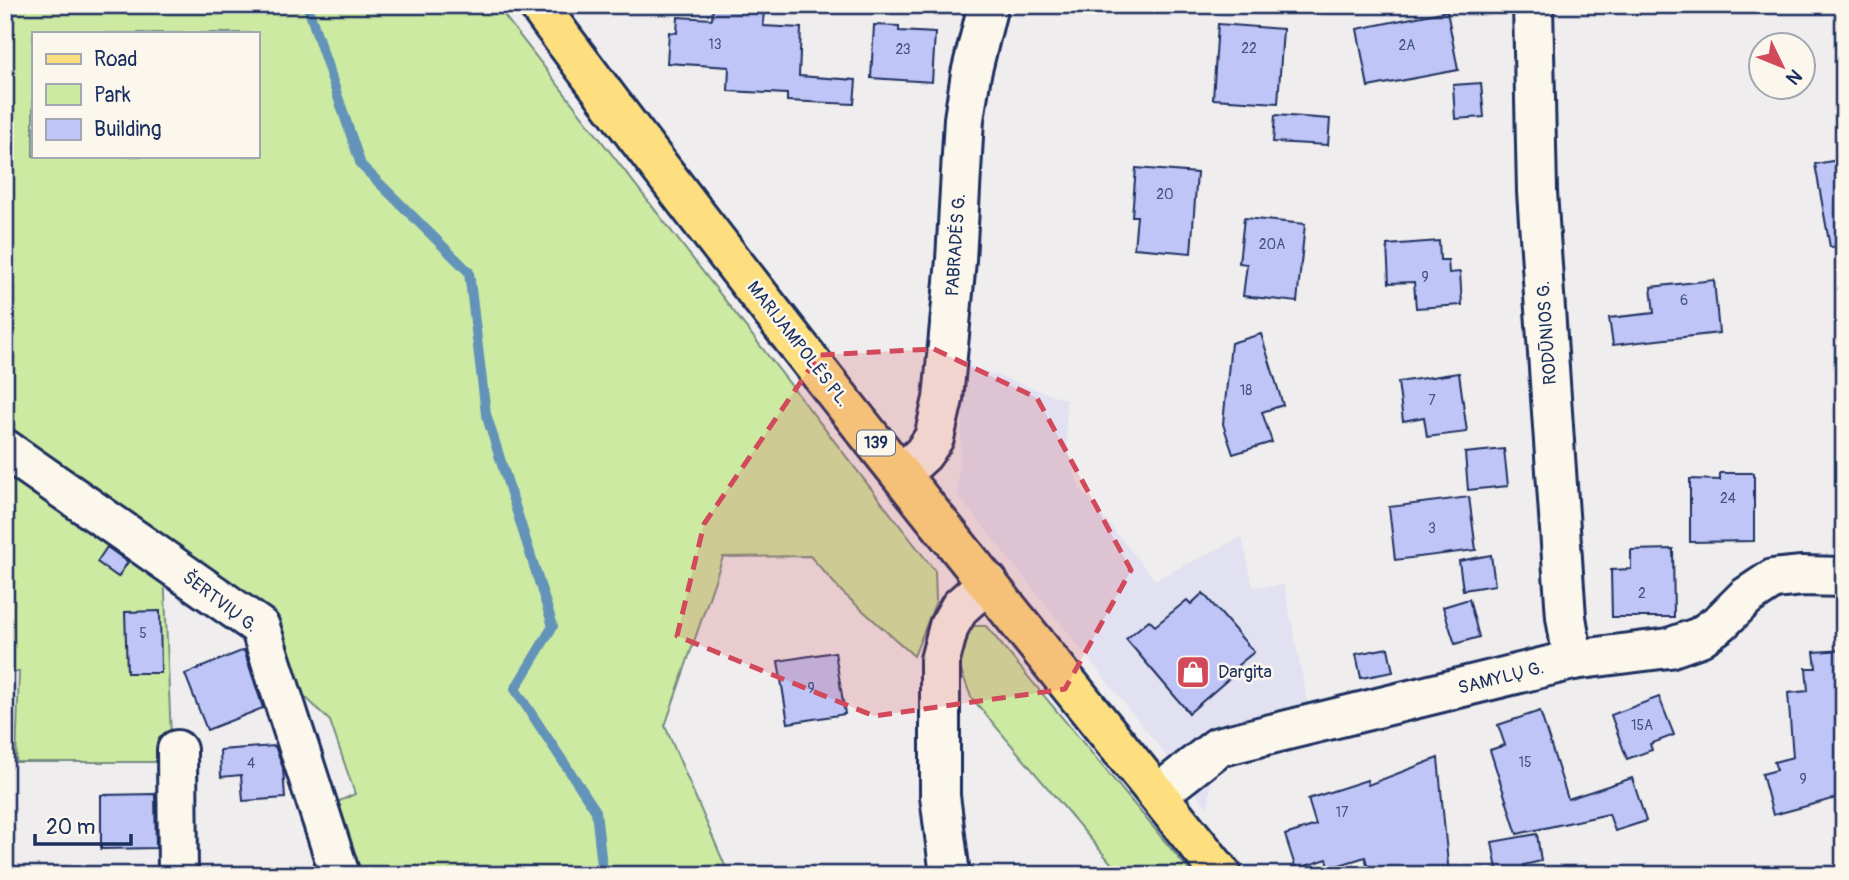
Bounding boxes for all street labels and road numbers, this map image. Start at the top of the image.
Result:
street label: PABRADĖS G. [941,193,971,297]
street label: MARIJAMPOLĖS PL. [742,276,854,412]
street label: RODŪNIOS G. [1532,280,1562,386]
road number: 139 [857,430,895,456]
street label: ŠERTVIŲ G. [178,565,263,638]
street label: SAMYLŲ G. [1456,656,1546,700]

